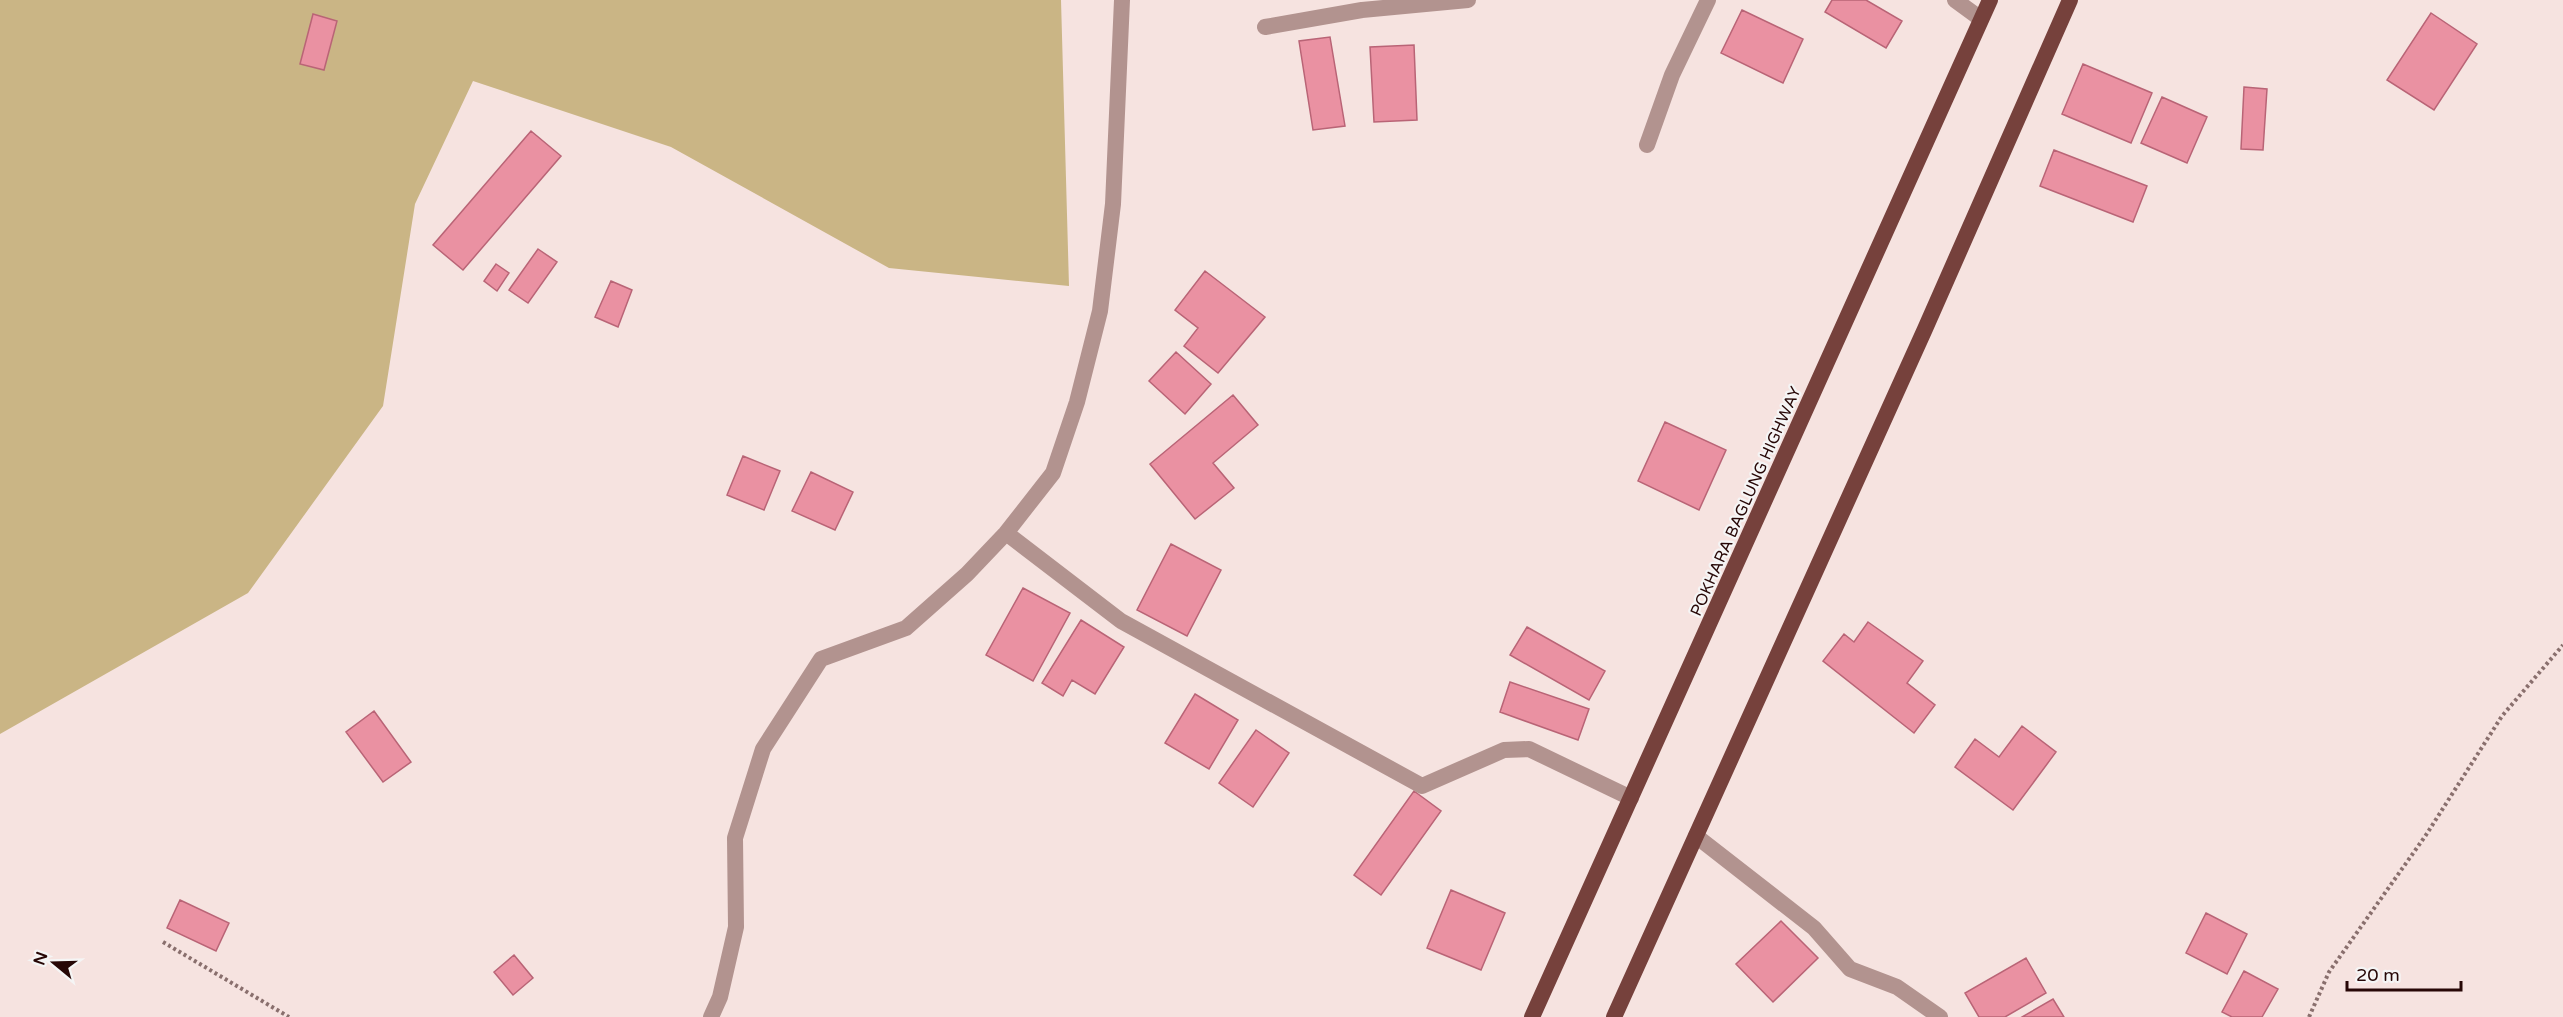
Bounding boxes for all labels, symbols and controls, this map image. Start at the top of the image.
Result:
street label: POKHARA BAGLUNG HIGHWAY [1686,383,1806,619]
north arrow [24,933,84,993]
text: N [29,949,52,968]
scale bar [2347,954,2461,992]
text: 20 m [2356,964,2400,986]

